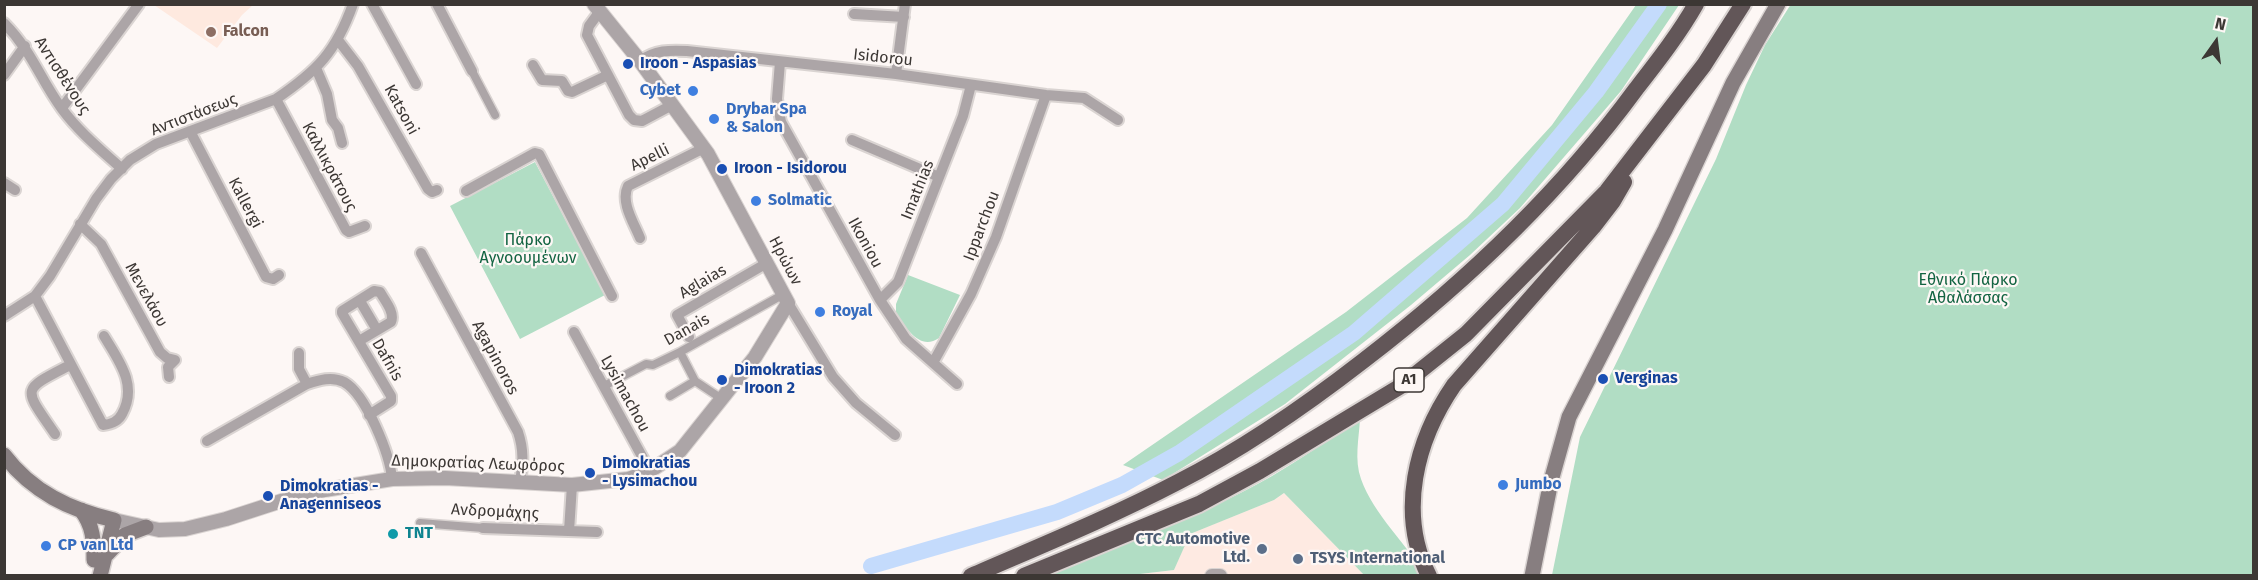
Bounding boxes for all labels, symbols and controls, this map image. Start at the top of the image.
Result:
north arrow [2186,12,2246,72]
text: N [2213,14,2228,35]
place label: Falcon [223,22,269,42]
marker: Falcon [204,25,218,39]
street label: Αντισθένους [30,34,94,118]
street label: Isidorou [852,45,914,71]
place label: Iroon - Aspasias [640,54,756,74]
marker: Iroon - Aspasias [621,57,635,71]
place label: Cybet [640,81,681,101]
street label: Katsoni [379,82,423,138]
marker: Cybet [686,84,700,98]
street label: Αντιστάσεως [148,90,240,140]
place label: Drybar Spa & Salon [726,100,807,138]
marker: Drybar Spa & Salon [707,112,721,126]
street label: Καλλικράτους [297,119,361,215]
street label: Apelli [627,140,673,176]
street label: Imathias [897,157,939,223]
place label: Iroon - Isidorou [734,159,847,179]
marker: Iroon - Isidorou [715,162,729,176]
street label: Kallergi [224,174,266,232]
street label: Ipparchou [960,188,1004,264]
place label: Solmatic [768,191,832,211]
marker: Solmatic [749,194,763,208]
street label: Ikoniou [843,214,887,272]
park label: Πάρκο Αγνοουμένων [480,231,576,269]
street label: Ηρώων [764,233,806,289]
street label: Μενελάου [121,260,171,330]
street label: Aglaias [676,261,730,303]
park label: Εθνικό Πάρκο Αθαλάσσας [1919,271,2017,309]
place label: Royal [832,302,872,322]
marker: Royal [813,305,827,319]
street label: Danais [661,310,713,350]
street label: Agapinoros [467,318,523,398]
street label: Dafnis [367,335,407,385]
street label: Lysimachou [596,352,654,436]
place label: Dimokratias - Iroon 2 [734,361,822,399]
road number: A1 [1394,368,1424,392]
place label: Verginas [1615,369,1678,389]
marker: Verginas [1596,372,1610,386]
marker: Dimokratias - Iroon 2 [715,373,729,387]
street label: Δημοκρατίας Λεωφόρος [391,451,565,477]
place label: Dimokratias - Lysimachou [602,454,697,492]
marker: Dimokratias - Lysimachou [583,466,597,480]
place label: Jumbo [1515,475,1562,495]
place label: Dimokratias - Anagenniseos [280,477,381,515]
marker: Jumbo [1496,478,1510,492]
marker: Dimokratias - Anagenniseos [261,489,275,503]
street label: Ανδρομάχης [451,500,539,524]
place label: TNT [405,524,433,544]
marker: TNT [386,527,400,541]
place label: CTC Automotive Ltd. [1136,530,1250,568]
place label: CP van Ltd [58,536,133,556]
marker: CP van Ltd [39,539,53,553]
marker: CTC Automotive Ltd. [1255,542,1269,556]
place label: TSYS International [1310,549,1445,569]
marker: TSYS International [1291,552,1305,566]

